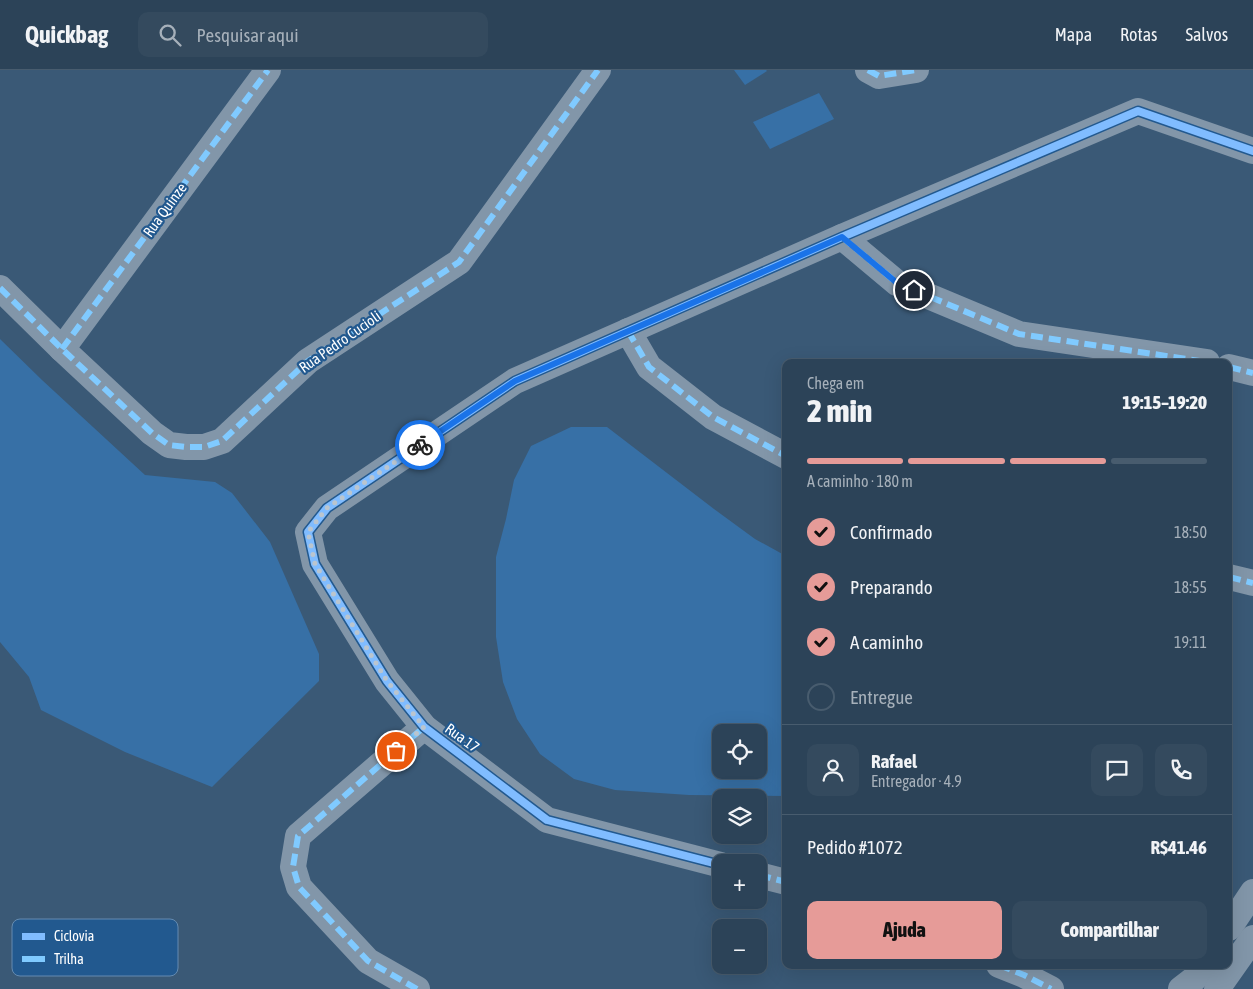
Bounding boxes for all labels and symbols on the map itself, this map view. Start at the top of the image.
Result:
street label: Rua Quinze [139,179,190,240]
pin [893,269,935,311]
street label: Rua Pedro Cucioli [296,307,384,376]
courier [395,420,445,470]
street label: Rua 17 [442,720,483,756]
pin [375,730,417,772]
legend [12,919,178,976]
text: Ciclovia [54,928,94,944]
text: Trilha [54,951,84,967]

